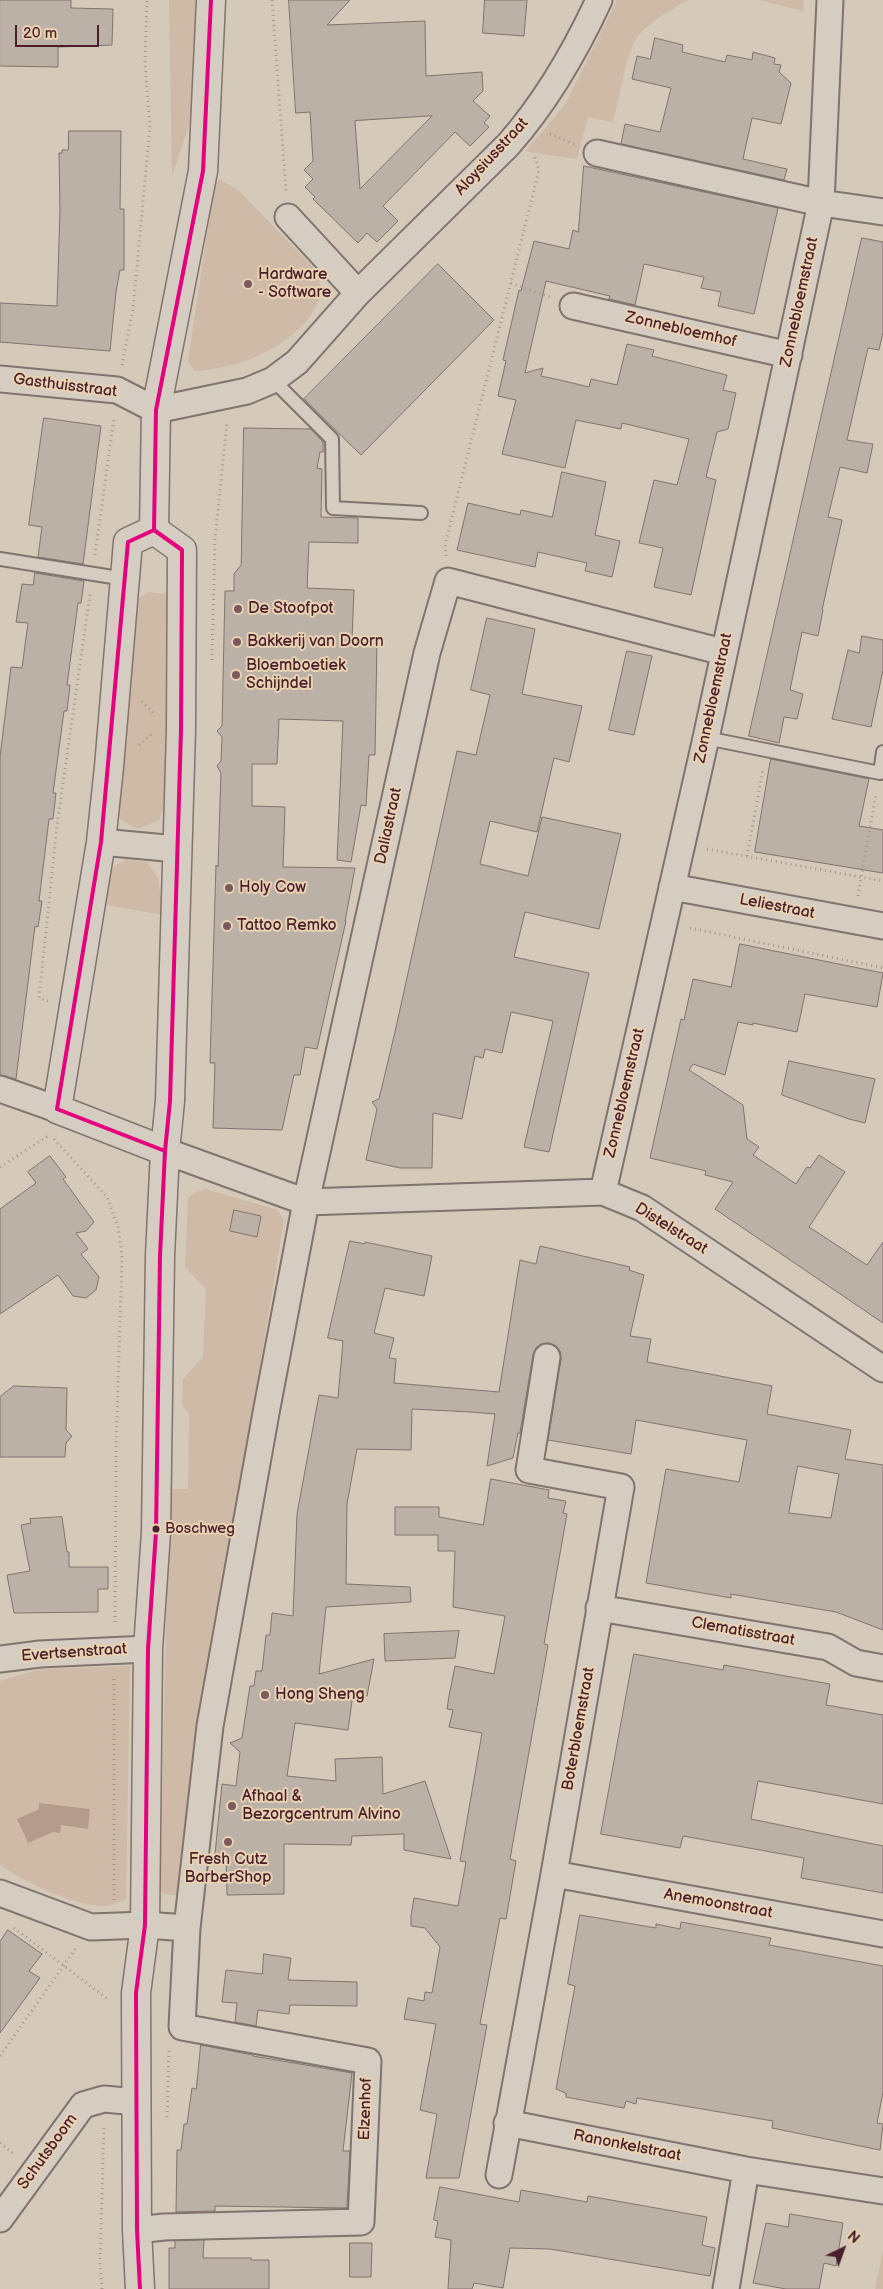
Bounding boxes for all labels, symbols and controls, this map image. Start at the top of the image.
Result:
scale bar [18,15,101,47]
text: 20 m [23,24,57,43]
street label: Aloysiusstraat [451,114,533,200]
street label: Zonnebloemstraat [777,235,823,369]
place label: Hardware - Software [258,265,331,303]
marker: Hardware - Software [242,278,254,290]
street label: Zonnebloemhof [624,308,738,352]
street label: Gasthuisstraat [12,370,118,402]
place label: De Stoofpot [248,599,334,619]
marker: De Stoofpot [232,603,244,615]
street label: Zonnebloemstraat [691,631,737,765]
place label: Bakkerij van Doorn [247,632,384,652]
marker: Bakkerij van Doorn [231,636,243,648]
place label: Bloemboetiek Schijndel [246,656,346,694]
marker: Bloemboetiek Schijndel [230,669,242,681]
street label: Daliastraat [371,786,407,866]
place label: Holy Cow [239,878,306,898]
marker: Holy Cow [223,882,235,894]
street label: Leliestraat [738,890,816,924]
place label: Tattoo Remko [237,916,337,936]
marker: Tattoo Remko [221,920,233,932]
street label: Zonnebloemstraat [601,1027,649,1159]
street label: Distelstraat [631,1199,711,1259]
place label: Boschweg [165,1520,235,1538]
marker: Boschweg [151,1524,161,1534]
street label: Clematisstraat [690,1613,796,1651]
street label: Evertsenstraat [20,1640,128,1666]
street label: Boterbloemstraat [559,1666,599,1792]
place label: Hong Sheng [275,1685,365,1705]
marker: Hong Sheng [259,1689,271,1701]
place label: Afhaal & Bezorgcentrum Alvino [242,1787,401,1825]
marker: Afhaal & Bezorgcentrum Alvino [226,1800,238,1812]
marker: Fresh Cutz BarberShop [222,1836,234,1848]
place label: Fresh Cutz BarberShop [185,1850,271,1888]
street label: Anemoonstraat [662,1885,774,1923]
street label: Elzenhof [355,2077,377,2141]
street label: Schutsboom [14,2110,82,2194]
street label: Ranonkelstraat [571,2126,683,2166]
north arrow [818,2224,868,2274]
text: N [844,2228,863,2247]

